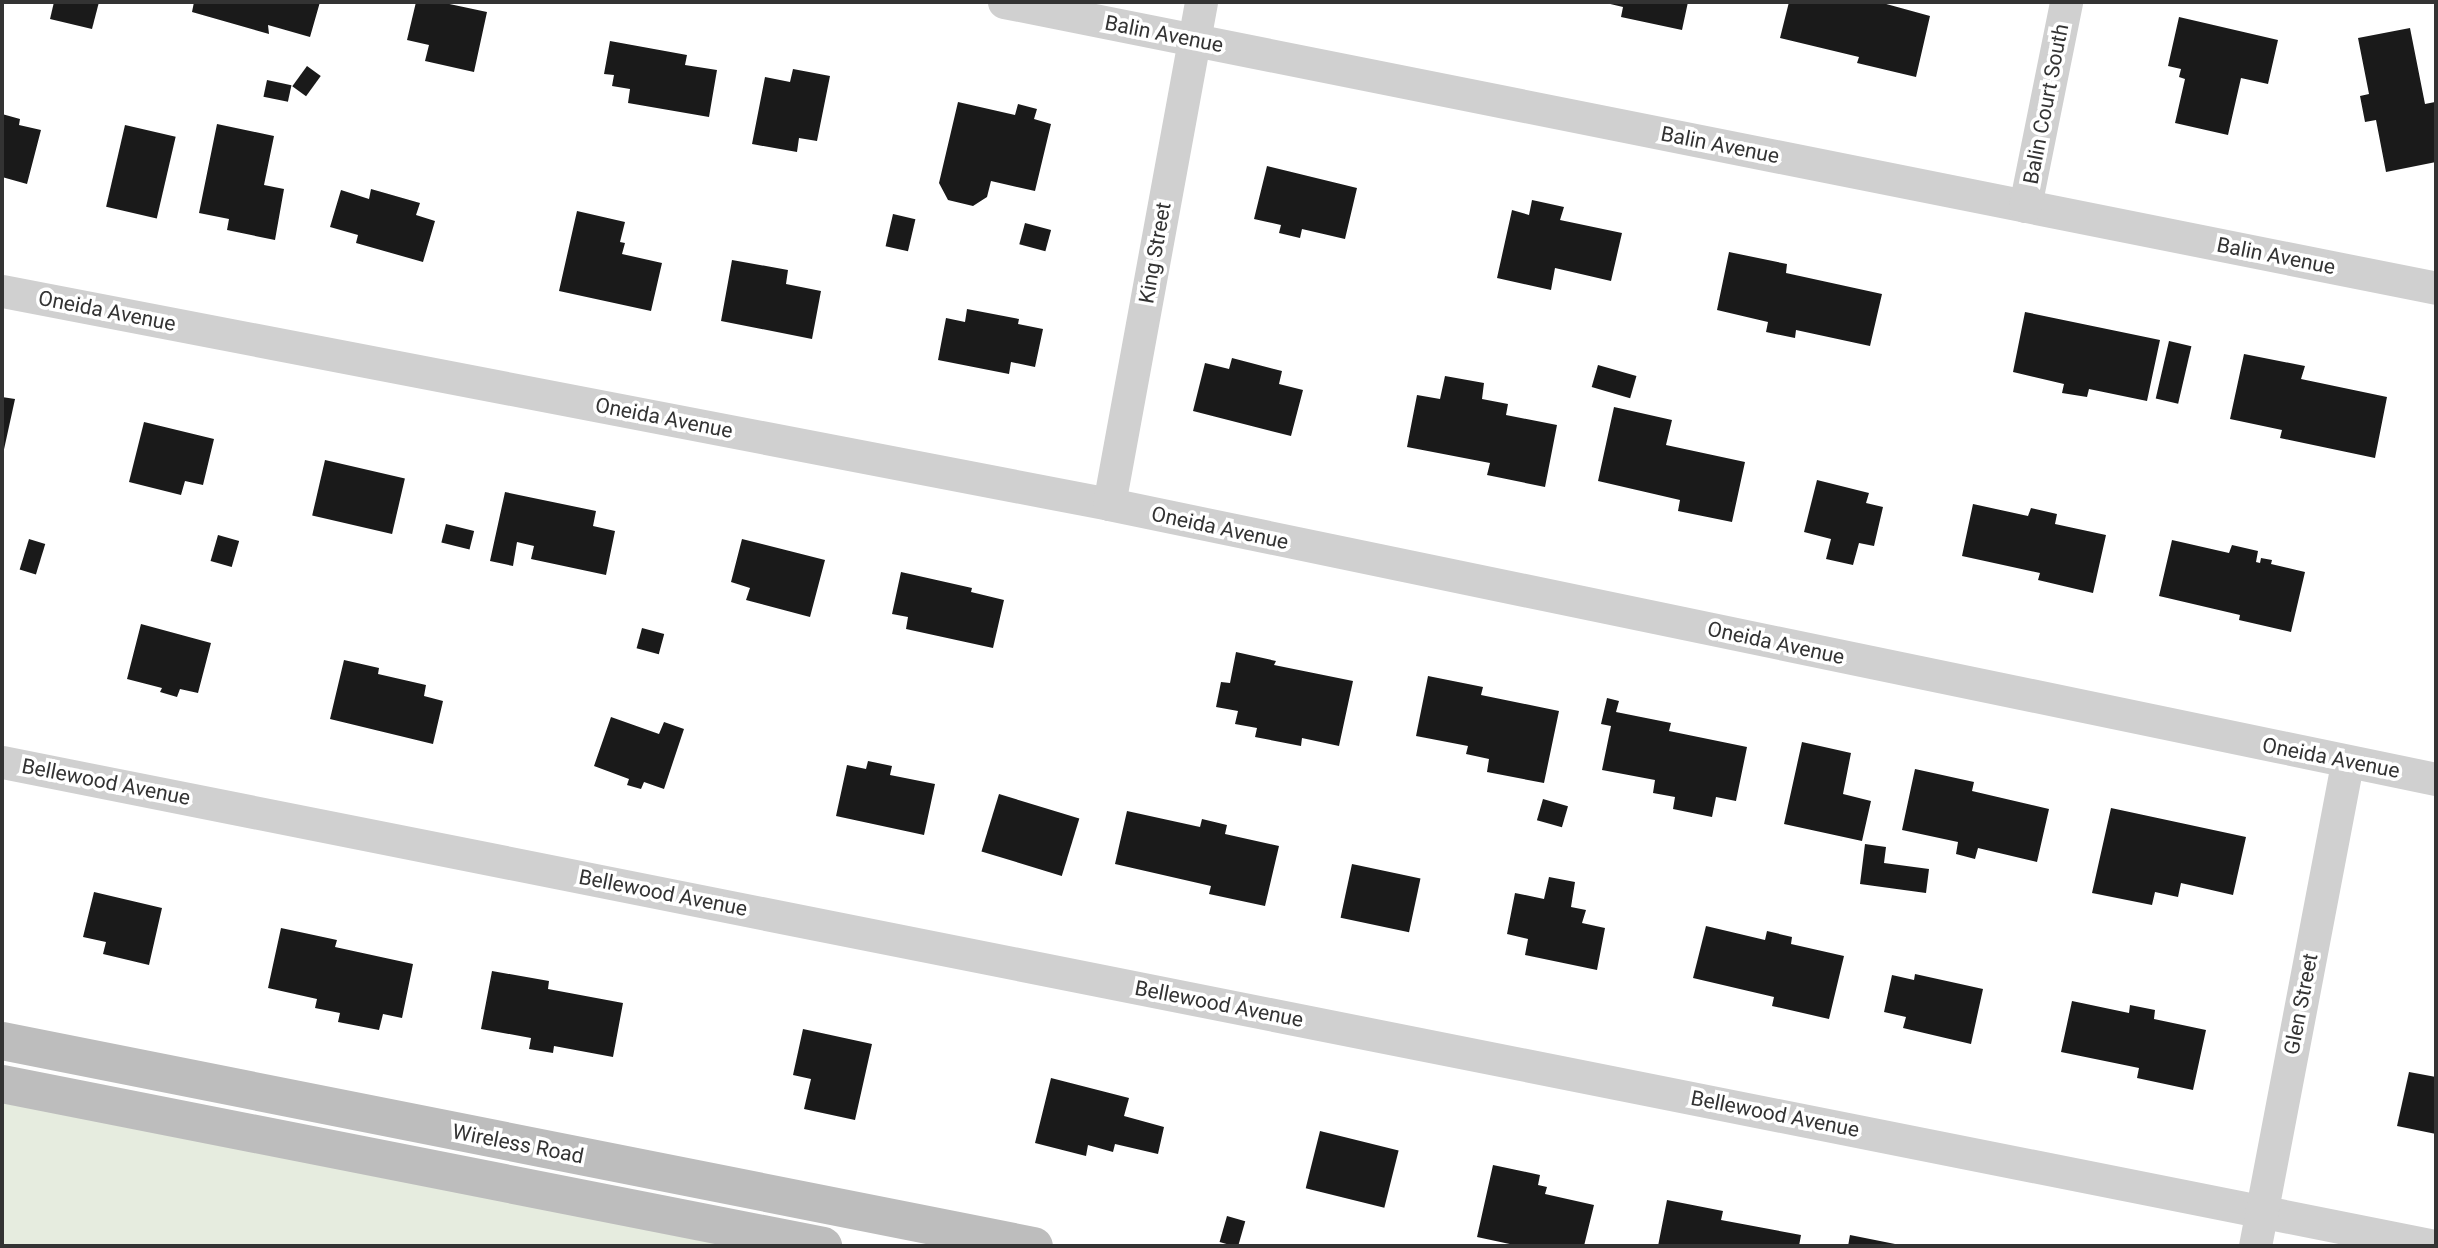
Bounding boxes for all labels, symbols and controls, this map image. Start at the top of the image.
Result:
street label: Balin Avenue [1103,10,1225,58]
street label: Balin Court South [2018,22,2074,186]
street label: Balin Avenue [1659,121,1781,169]
street label: King Street [1134,200,1176,306]
street label: Balin Avenue [2215,232,2337,280]
street label: Oneida Avenue [36,285,178,337]
street label: Oneida Avenue [593,392,735,444]
street label: Oneida Avenue [1149,501,1291,555]
street label: Oneida Avenue [1705,616,1847,670]
street label: Oneida Avenue [2260,732,2402,784]
street label: Bellewood Avenue [20,753,192,811]
street label: Bellewood Avenue [577,864,749,922]
street label: Glen Street [2279,951,2323,1057]
street label: Bellewood Avenue [1133,975,1305,1033]
street label: Bellewood Avenue [1689,1085,1861,1143]
street label: Wireless Road [450,1119,586,1169]

